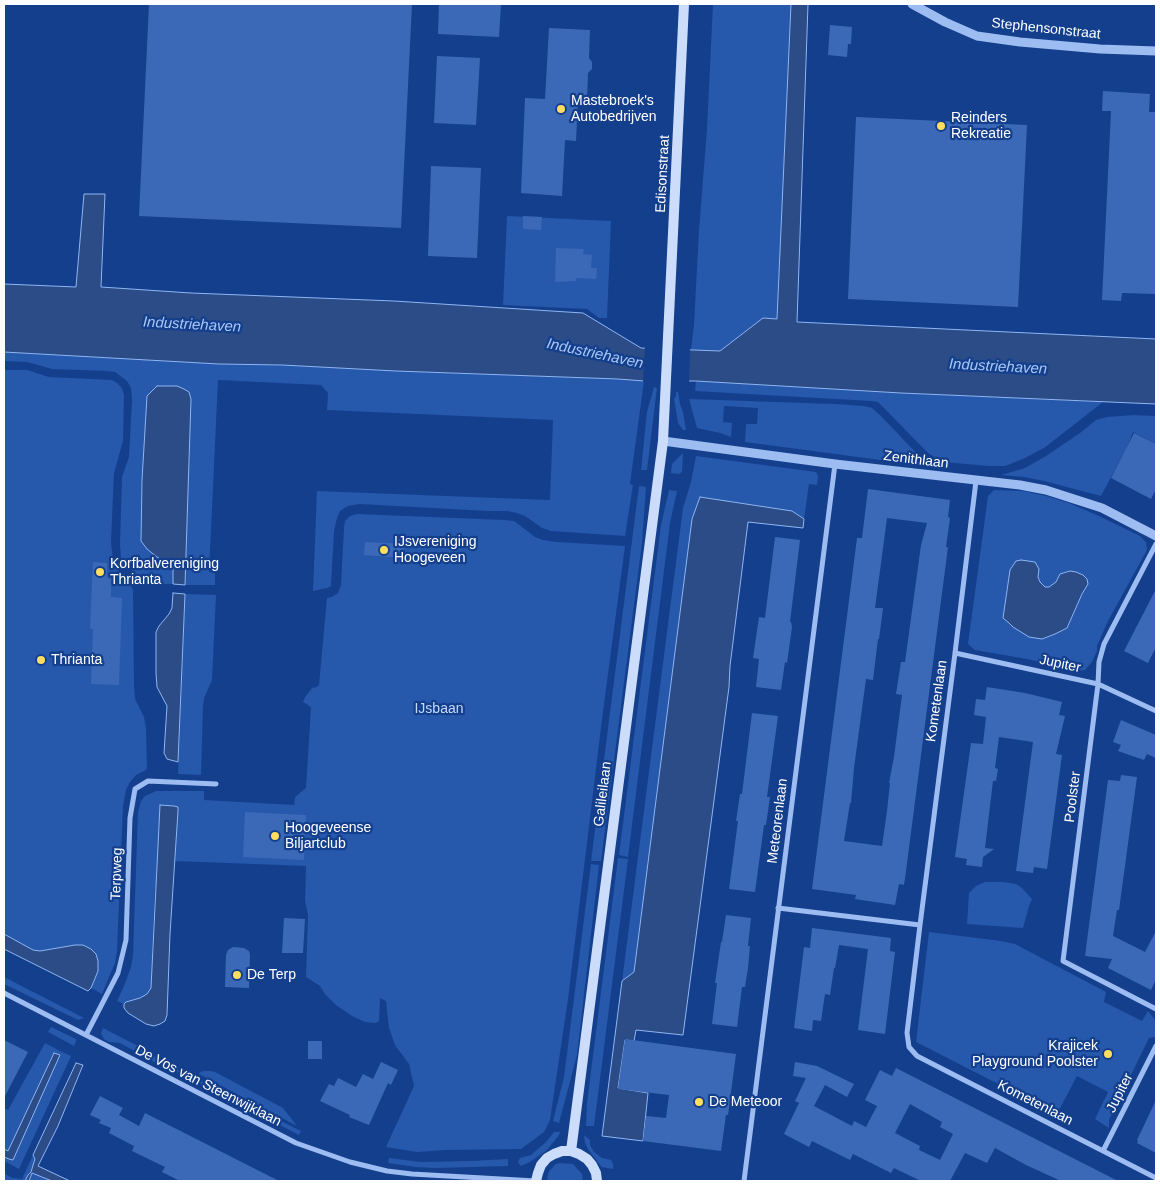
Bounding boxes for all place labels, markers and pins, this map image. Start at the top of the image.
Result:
place label: Mastebroek's Autobedrijven [571,93,657,125]
marker: Mastebroek's Autobedrijven [555,103,567,115]
place label: Reinders Rekreatie [951,110,1011,142]
marker: Reinders Rekreatie [935,120,947,132]
place label: IJsvereniging Hoogeveen [394,534,476,566]
marker: IJsvereniging Hoogeveen [378,544,390,556]
place label: Korfbalvereniging Thrianta [110,556,219,588]
marker: Korfbalvereniging Thrianta [94,566,106,578]
place label: Thrianta [51,652,102,668]
marker: Thrianta [35,654,47,666]
place label: Hoogeveense Biljartclub [285,820,371,852]
marker: Hoogeveense Biljartclub [269,830,281,842]
place label: De Terp [247,967,296,983]
marker: De Terp [231,969,243,981]
place label: Krajicek Playground Poolster [972,1038,1098,1070]
marker: Krajicek Playground Poolster [1102,1048,1114,1060]
place label: De Meteoor [709,1094,782,1110]
marker: De Meteoor [693,1096,705,1108]

